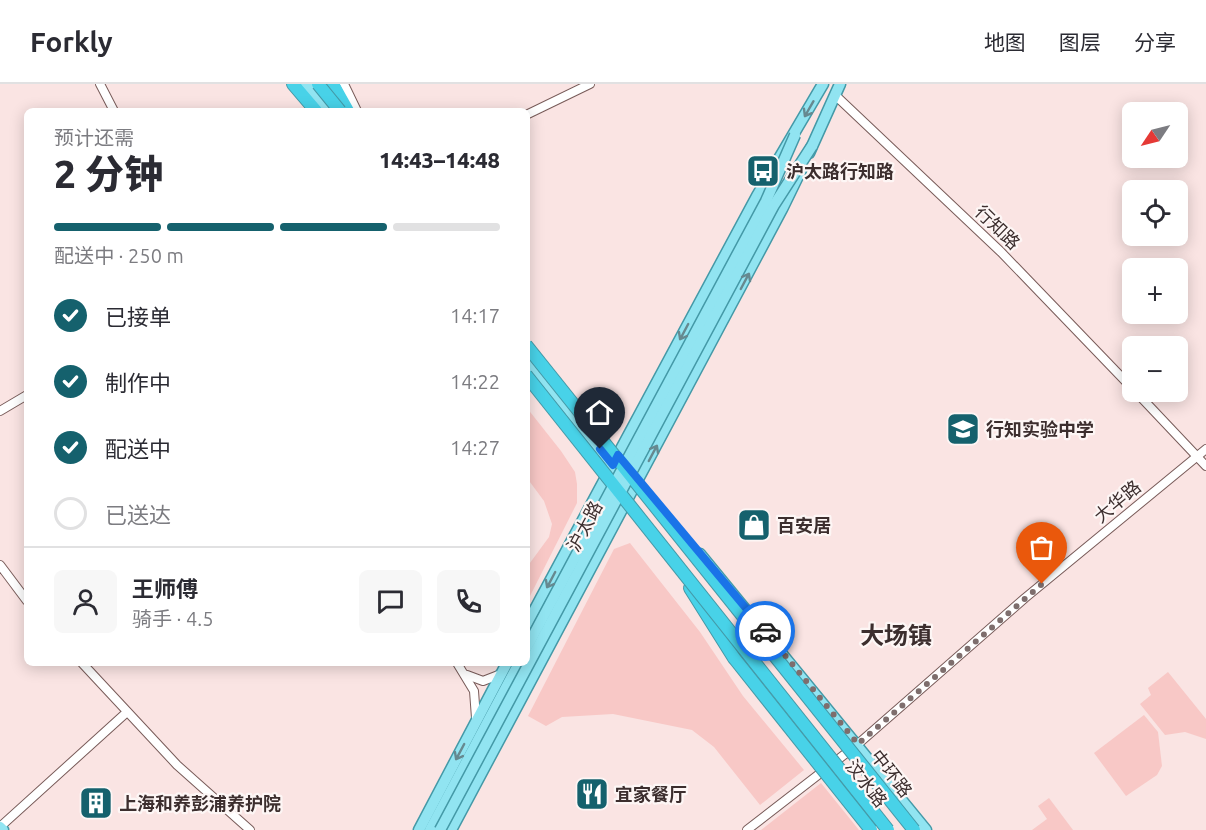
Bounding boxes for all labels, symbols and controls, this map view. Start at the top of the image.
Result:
text: Forkly [30,26,113,57]
text: 地图 [984,30,1026,54]
text: 图层 [1059,30,1101,54]
text: 分享 [1134,30,1176,54]
one-way arrow [803,100,814,118]
north arrow [1122,102,1188,168]
map controls [1122,102,1188,402]
text: 预计还需 [54,126,134,149]
text: 14:43–14:48 [379,147,500,172]
text: 2 分钟 [54,152,163,195]
bus stop icon: 沪太路行知路 [745,153,781,189]
place label: 沪太路行知路 [786,161,894,181]
button: locate [1122,180,1188,246]
street label: 行知路 [972,201,1024,253]
text: 配送中 · 250 m [54,244,184,267]
button: + [1122,258,1188,324]
one-way arrow [739,272,751,290]
icon: check [54,299,87,332]
text: 已接单 [105,304,171,329]
text: 14:17 [450,304,500,327]
one-way arrow [678,323,689,341]
button: − [1122,336,1188,402]
icon: check [54,365,87,398]
text: 制作中 [105,370,171,395]
text: 14:22 [450,370,500,393]
pin [574,387,625,449]
icon: home [583,396,616,429]
school or university icon: 行知实验中学 [945,411,981,447]
place label: 行知实验中学 [986,419,1094,439]
icon: check [54,431,87,464]
text: 配送中 [105,436,171,461]
text: 14:27 [450,436,500,459]
one-way arrow [648,444,659,462]
street label: 大华路 [1090,476,1144,526]
street label: 沪太路 [562,497,606,555]
text: 已送达 [105,502,171,527]
shop icon: 百安居 [736,507,772,543]
place label: 百安居 [777,515,831,535]
pin [1016,522,1067,584]
icon: bag [1025,531,1058,564]
button: person [54,570,117,633]
button: chat [359,570,422,633]
button: phone [437,570,500,633]
one-way arrow [545,571,556,589]
text: 王师傅 [132,576,198,601]
courier [735,601,795,661]
text: 骑手 · 4.5 [132,607,214,630]
icon: car [749,615,782,648]
district label: 大场镇 [860,622,932,649]
one-way arrow [454,743,466,760]
street label: 中环路 [867,746,917,800]
street label: 汶水路 [842,756,892,810]
restaurant icon: 宜家餐厅 [574,776,610,812]
place label: 宜家餐厅 [615,784,687,804]
building icon: 上海和养彭浦养护院 [78,785,114,821]
place label: 上海和养彭浦养护院 [119,793,281,813]

